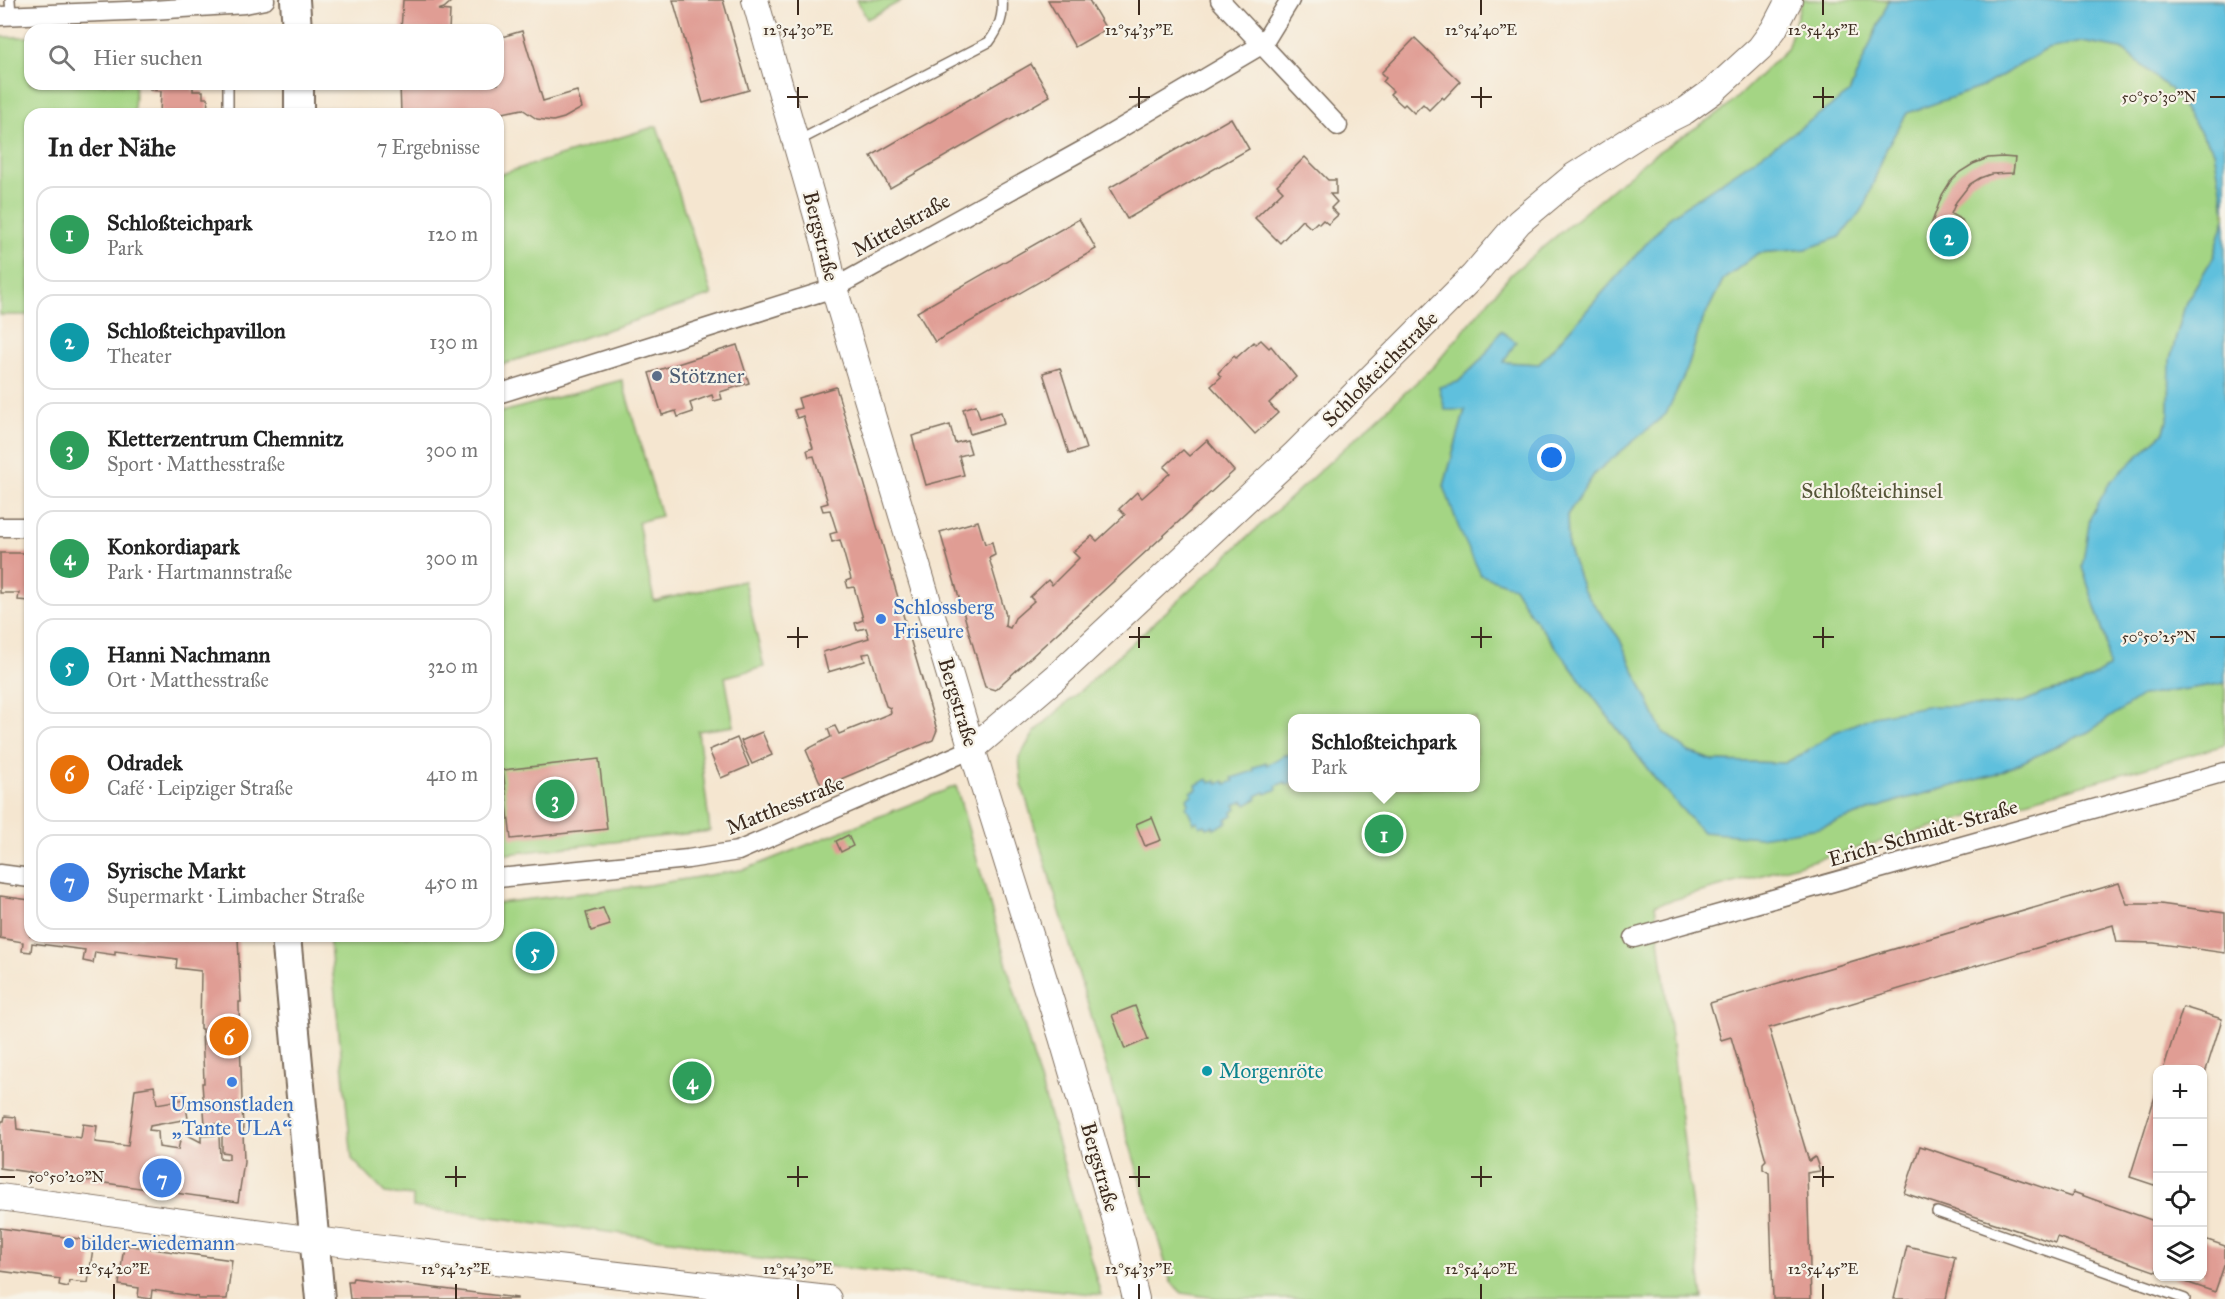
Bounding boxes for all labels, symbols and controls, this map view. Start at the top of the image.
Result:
text: 12°54'30"E [763,21,833,39]
text: 12°54'35"E [1105,21,1173,39]
text: 12°54'40"E [1445,21,1517,39]
text: 12°54'45"E [1788,21,1858,39]
search box [24,24,504,90]
icon: search [45,41,78,74]
text: Hier suchen [93,44,202,71]
text: 50°50'30"N [2121,88,2197,106]
text: In der Nähe [48,131,176,163]
text: 7 Ergebnisse [377,135,480,159]
street label: Mittelstraße [847,187,955,263]
street label: Bergstraße [797,188,845,284]
text: Schloßteichpark [107,209,253,236]
pin: 2 [1930,214,1968,260]
text: 1 [66,222,73,246]
text: 120 m [427,222,478,246]
text: Park [107,236,143,260]
street label: Schloßteichstraße [1317,305,1444,432]
text: Schloßteichpavillon [107,317,286,344]
text: 2 [65,330,74,354]
text: 130 m [429,330,478,354]
text: Theater [107,344,171,368]
place label: Stötzner [669,363,745,389]
marker: Stötzner [650,369,664,383]
text: Kletterzentrum Chemnitz [107,425,344,452]
text: 3 [66,438,74,462]
text: 300 m [426,438,478,462]
your location [1537,443,1566,472]
text: Sport · Matthesstraße [107,452,285,476]
park label: Schloßteichinsel [1801,478,1943,504]
text: Konkordiapark [107,533,240,560]
text: 4 [64,546,75,570]
text: 300 m [426,546,478,570]
text: Park · Hartmannstraße [107,560,292,584]
place label: Schlossberg Friseure [893,594,994,644]
marker: Schlossberg Friseure [874,612,888,626]
text: 50°50'25"N [2122,628,2197,646]
text: Hanni Nachmann [107,641,270,668]
text: 5 [65,654,74,678]
text: 320 m [427,654,478,678]
street label: Bergstraße [932,654,984,750]
text: Ort · Matthesstraße [107,668,269,692]
popup [1288,714,1480,792]
text: Schloßteichpark [1311,728,1457,755]
text: Odradek [107,749,183,776]
text: Park [1311,755,1347,779]
text: 6 [64,762,75,786]
text: 410 m [426,762,478,786]
street label: Matthesstraße [722,769,848,840]
text: Café · Leipziger Straße [107,776,293,800]
pin: 3 [536,776,574,822]
street label: Erich-Schmidt-Straße [1825,793,2021,873]
pin: 1 [1364,812,1404,856]
text: Syrische Markt [107,857,245,884]
text: 7 [64,870,75,894]
text: 450 m [425,870,478,894]
text: Supermarkt · Limbacher Straße [107,884,365,908]
pin: 5 [516,928,554,974]
pin: 6 [210,1014,248,1058]
pin: 4 [672,1058,712,1104]
place label: Morgenröte [1219,1058,1324,1084]
marker: Morgenröte [1200,1064,1214,1078]
map controls [2153,1065,2207,1281]
button: + [2153,1065,2207,1119]
marker: Umsonstladen „Tante ULA“ [225,1075,239,1089]
place label: Umsonstladen „Tante ULA“ [170,1091,294,1141]
street label: Bergstraße [1075,1119,1125,1215]
button: − [2153,1119,2207,1173]
pin: 7 [142,1156,182,1200]
text: 50°50'20"N [28,1168,104,1186]
button: locate [2153,1173,2207,1227]
button: layers [2153,1227,2207,1281]
place label: bilder-wiedemann [81,1230,235,1256]
marker: bilder-wiedemann [62,1236,76,1250]
text: 12°54'20"E [78,1260,150,1278]
text: 12°54'25"E [421,1260,491,1278]
text: 12°54'30"E [763,1260,833,1278]
text: 12°54'35"E [1105,1260,1173,1278]
text: 12°54'40"E [1445,1260,1517,1278]
text: 12°54'45"E [1788,1260,1858,1278]

